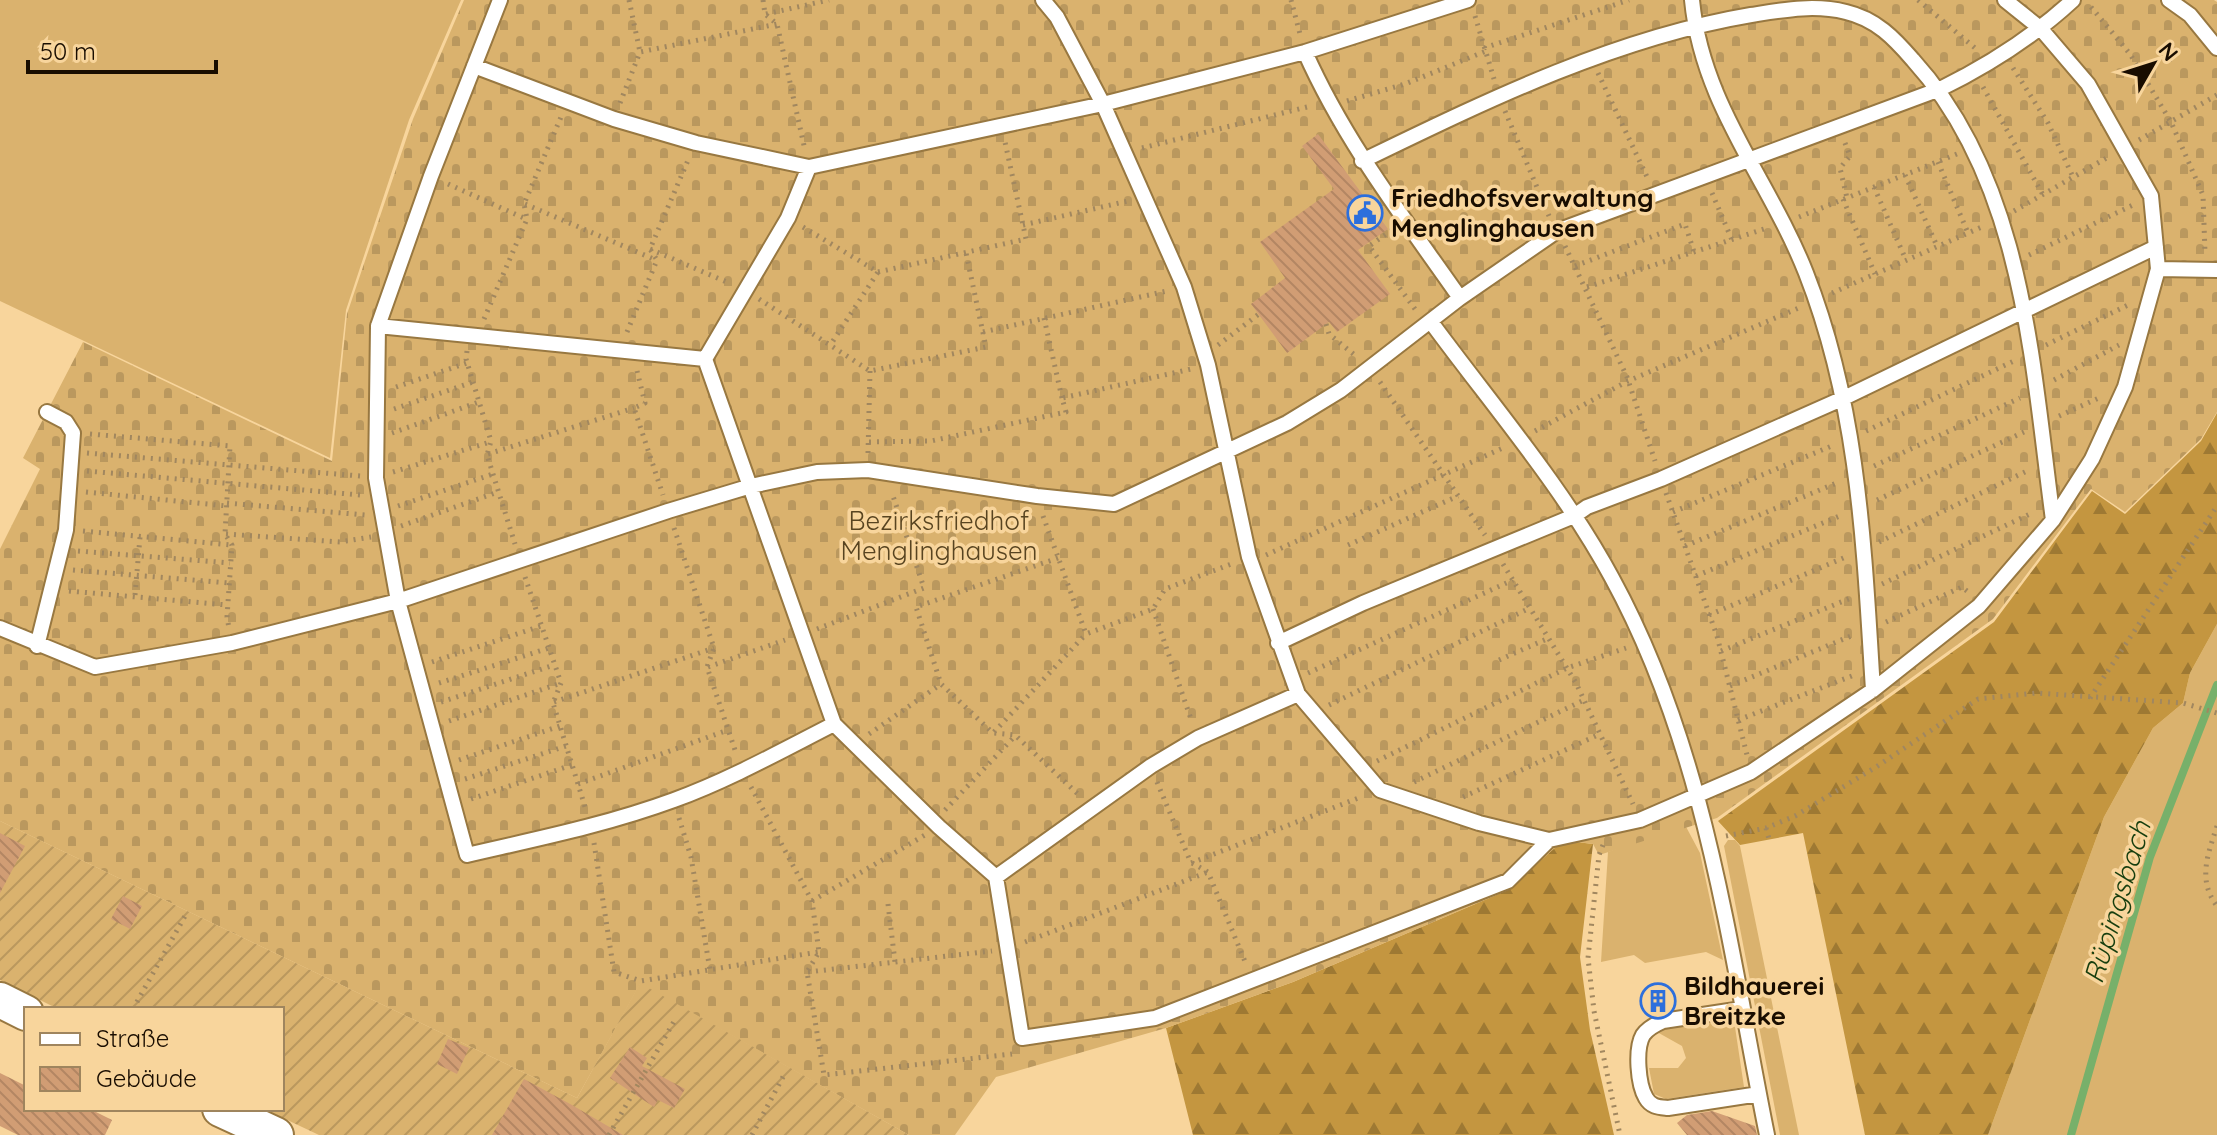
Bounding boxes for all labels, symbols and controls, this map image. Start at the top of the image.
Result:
scale bar [28,24,216,74]
north arrow [2113,24,2193,104]
text: 50 m [40,36,96,66]
text: N [2153,36,2185,67]
place label: Friedhofsverwaltung Menglinghausen [1391,181,1654,244]
public building icon: Friedhofsverwaltung Menglinghausen [1346,194,1384,232]
park label: Bezirksfriedhof Menglinghausen [840,504,1038,567]
water label: Rüpingsbach [2075,815,2158,987]
place label: Bildhauerei Breitzke [1684,969,1824,1032]
building icon: Bildhauerei Breitzke [1639,982,1677,1020]
legend [24,1007,284,1111]
text: Straße [96,1023,169,1053]
text: Gebäude [96,1063,197,1093]

